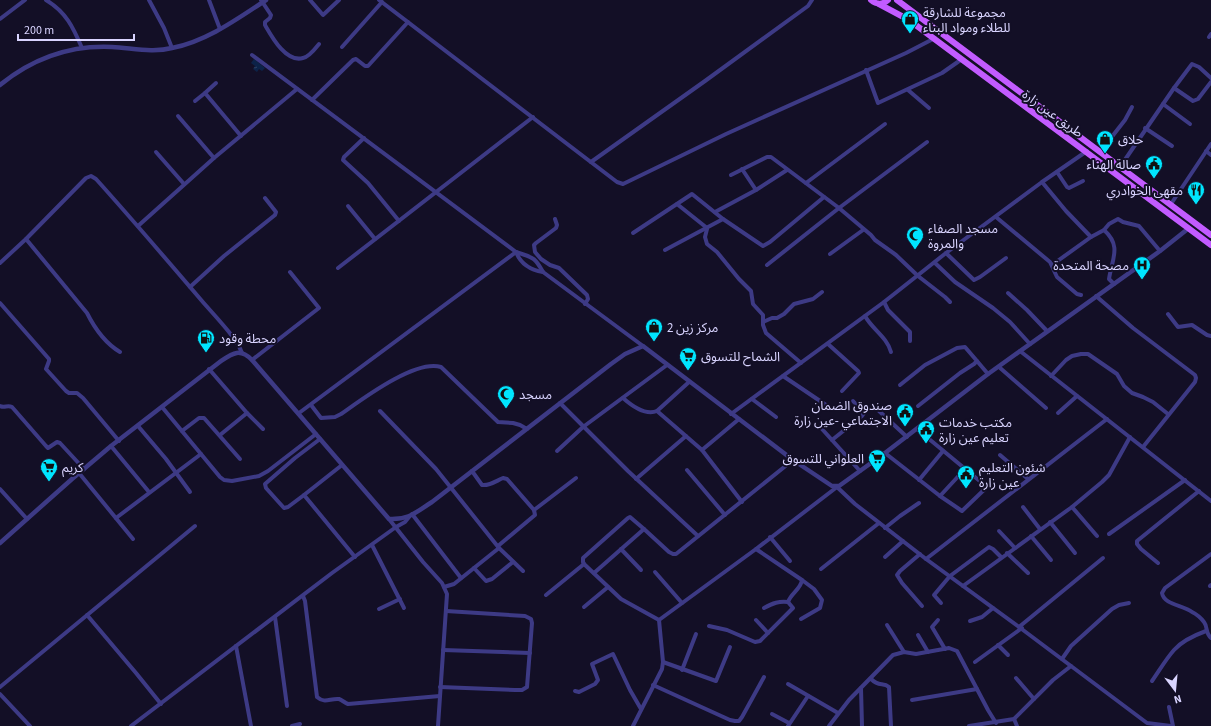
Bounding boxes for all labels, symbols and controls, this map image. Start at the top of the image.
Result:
place label: مجموعة للشارقة للطلاء ومواد البناء [923,4,1010,37]
shop icon: مجموعة للشارقة للطلاء ومواد البناء [900,9,920,34]
scale bar [18,16,134,42]
text: 200 m [24,22,54,39]
street label: طريق عين زارة [1018,86,1087,142]
shop icon: حلاق [1095,129,1115,154]
place label: حلاق [1118,131,1144,149]
public building icon: صالة الهناء [1144,154,1164,179]
place label: صالة الهناء [1087,156,1141,174]
restaurant icon: مقهى الخوادري [1186,180,1206,205]
place label: مقهى الخوادري [1106,182,1183,201]
place label: مسجد الصفاء والمروة [928,220,998,253]
mosque icon: مسجد الصفاء والمروة [905,225,925,250]
hospital icon: مصحة المتحدة [1132,255,1152,280]
place label: مصحة المتحدة [1053,257,1129,275]
shop icon: مركز زين 2 [644,317,664,342]
place label: مركز زين 2 [667,319,719,337]
fuel station icon: محطة وقود [196,328,216,353]
place label: محطة وقود [219,330,276,348]
supermarket icon: الشماح للتسوق [678,346,698,371]
place label: الشماح للتسوق [701,348,780,367]
mosque icon: مسجد [496,384,516,409]
place label: مسجد [519,386,552,404]
place label: صندوق الضمان الاجتماعي -عين زارة [794,397,892,431]
public building icon: صندوق الضمان الاجتماعي -عين زارة [895,402,915,427]
place label: مكتب خدمات تعليم عين زارة [939,414,1012,448]
public building icon: مكتب خدمات تعليم عين زارة [916,419,936,444]
supermarket icon: العلواني للتسوق [867,448,887,473]
place label: العلواني للتسوق [783,450,864,469]
supermarket icon: كريم [39,457,59,482]
place label: كريم [62,459,84,478]
place label: شئون التعليم عين زارة [979,459,1045,492]
public building icon: شئون التعليم عين زارة [956,464,976,489]
north arrow [1155,670,1195,710]
text: N [1172,691,1183,707]

